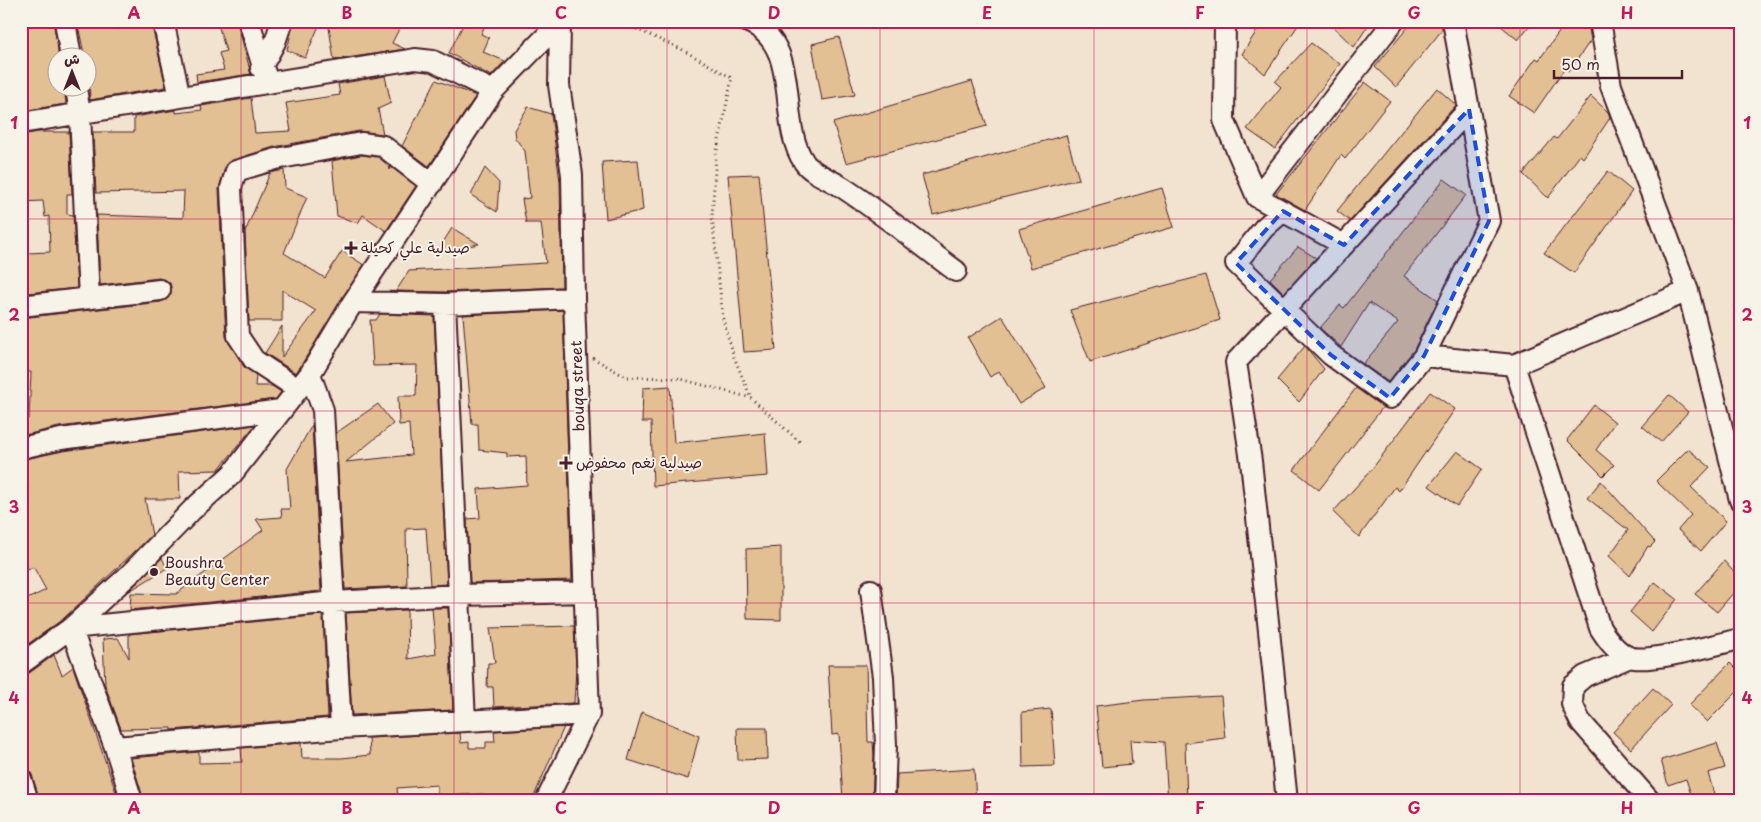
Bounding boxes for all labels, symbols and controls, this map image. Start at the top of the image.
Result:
text: A [128,0,141,24]
text: B [342,0,353,24]
text: C [555,0,567,24]
text: D [768,0,780,24]
text: E [982,0,992,24]
text: F [1195,0,1205,24]
text: G [1407,0,1421,24]
text: H [1621,0,1633,24]
north arrow [48,48,98,98]
text: ش [64,48,80,69]
scale bar [1554,48,1681,80]
text: 50 m [1561,52,1600,75]
text: 1 [10,110,18,134]
text: 1 [1743,110,1751,134]
place label: صيدلية علي كحيلة [361,235,470,261]
marker: صيدلية علي كحيلة [345,242,357,254]
text: 2 [8,302,20,326]
text: 2 [1741,302,1753,326]
street label: bouqa street [563,340,590,432]
place label: صيدلية نغم محفوض [576,450,702,475]
marker: صيدلية نغم محفوض [560,457,572,469]
text: 3 [9,494,19,518]
text: 3 [1742,494,1752,518]
place label: Boushra Beauty Center [164,550,269,590]
marker: Boushra Beauty Center [148,566,160,578]
text: 4 [9,685,20,709]
text: 4 [1742,685,1753,709]
text: A [128,795,141,819]
text: B [342,795,353,819]
text: C [555,795,567,819]
text: D [768,795,780,819]
text: E [982,795,992,819]
text: F [1195,795,1205,819]
text: G [1407,795,1421,819]
text: H [1621,795,1633,819]

